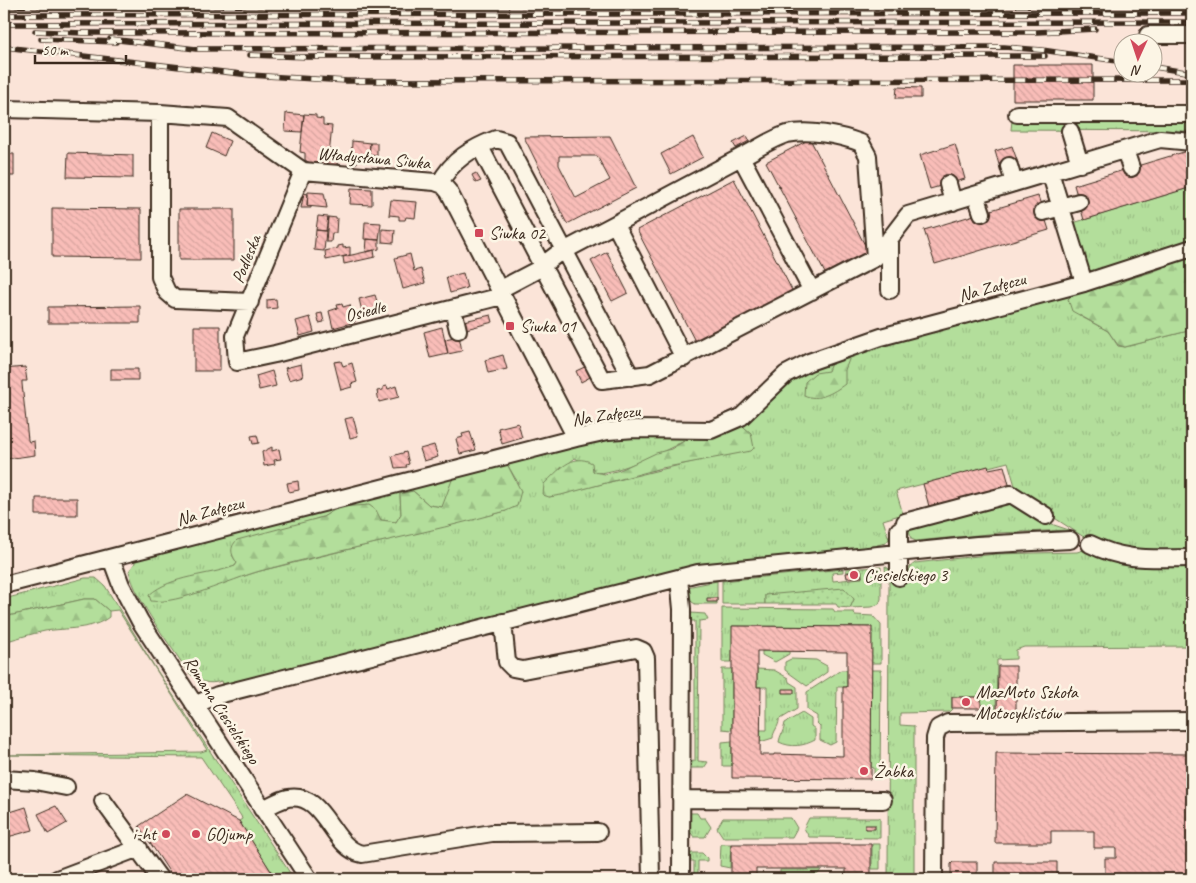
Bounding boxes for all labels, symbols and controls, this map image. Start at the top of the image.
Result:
scale bar [35,32,126,64]
north arrow [1114,32,1164,82]
text: 50 m [42,41,69,60]
text: N [1130,62,1142,79]
street label: Władysława Siwka [317,142,432,174]
place label: Siwka 02 [489,222,547,244]
marker: Siwka 02 [473,227,485,239]
street label: Podleska [226,230,266,286]
street label: Na Załęczu [956,267,1029,306]
street label: Osiedle [343,295,388,327]
place label: Siwka 01 [520,315,577,337]
marker: Siwka 01 [504,320,516,332]
street label: Na Załęczu [571,399,643,431]
street label: Na Załęczu [174,491,247,530]
place label: Ciesielskiego 3 [864,564,949,586]
marker: Ciesielskiego 3 [848,569,860,581]
street label: Romana Ciesielskiego [179,652,266,769]
place label: MazMoto Szkoła Motocyklistów [976,681,1079,724]
marker: MazMoto Szkoła Motocyklistów [960,696,972,708]
place label: Żabka [874,760,915,782]
marker: Żabka [858,765,870,777]
place label: i-ht [132,823,158,845]
place label: GOjump [206,823,253,845]
marker: i-ht [160,828,172,840]
marker: GOjump [190,828,202,840]

